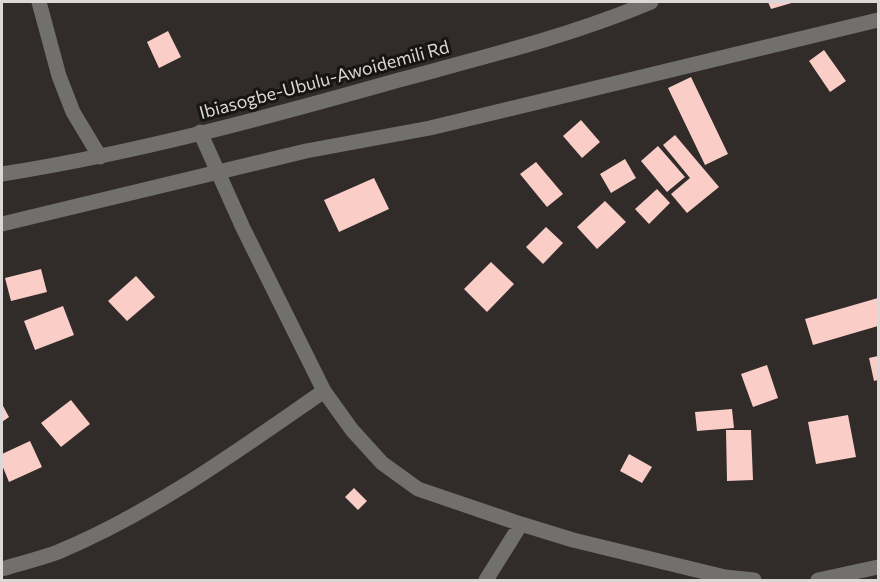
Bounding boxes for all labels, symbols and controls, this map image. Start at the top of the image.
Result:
street label: Ibiasogbe-Ubulu-Awoidemili Rd [197,35,451,123]

